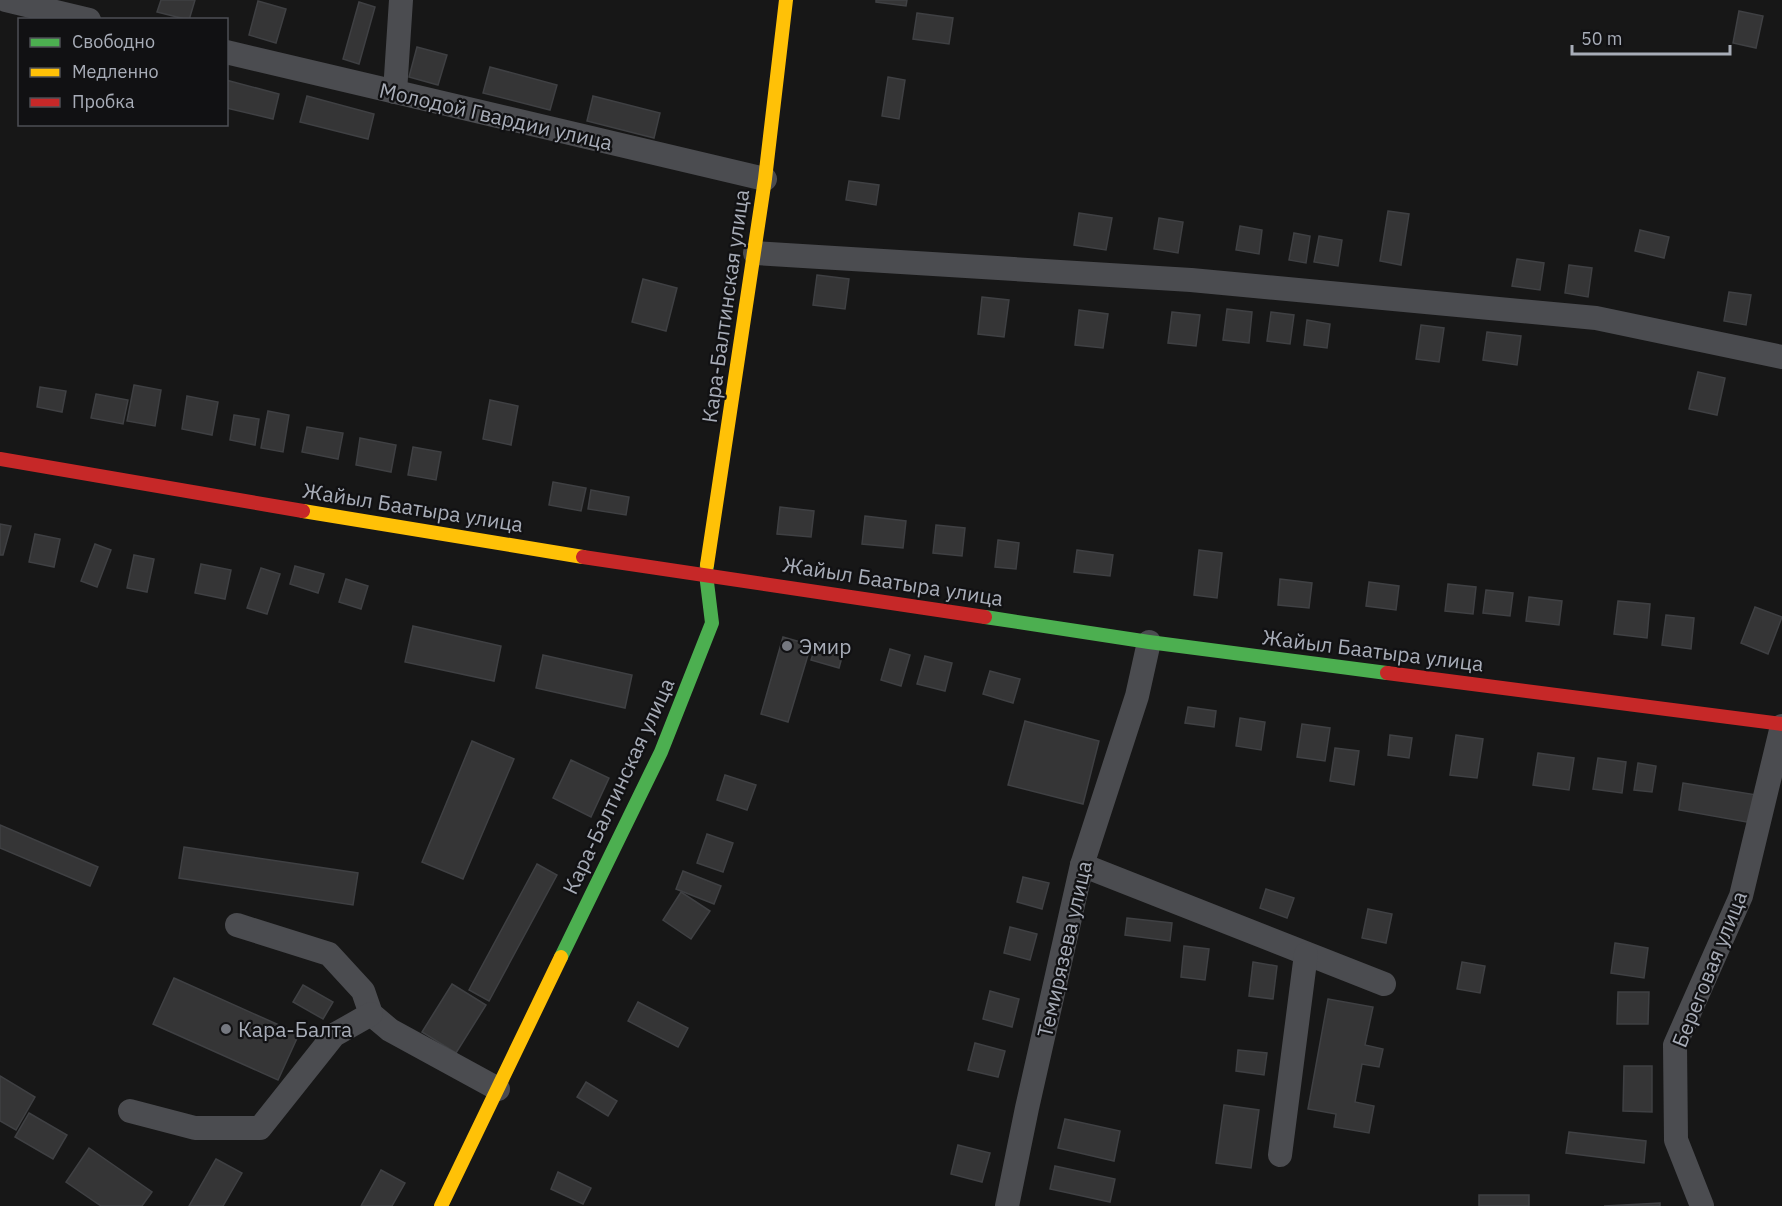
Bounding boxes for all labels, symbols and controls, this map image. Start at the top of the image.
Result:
legend [18,18,228,126]
scale bar [1572,18,1730,56]
text: 50 m [1581,27,1623,50]
text: Свободно [72,30,155,53]
text: Медленно [72,60,159,83]
street label: Молодой Гвардии улица [377,76,615,156]
text: Пробка [72,90,135,113]
street label: Кара-Балтинская улица [695,187,755,425]
street label: Жайыл Баатыра улица [301,476,525,538]
street label: Жайыл Баатыра улица [781,550,1005,612]
street label: Жайыл Баатыра улица [1261,623,1485,677]
place label: Эмир [799,632,851,660]
marker: Эмир [780,639,794,653]
street label: Кара-Балтинская улица [556,673,680,899]
street label: Темирязева улица [1030,858,1098,1040]
street label: Береговая улица [1665,887,1753,1051]
place label: Кара-Балта [238,1015,352,1043]
marker: Кара-Балта [219,1022,233,1036]

